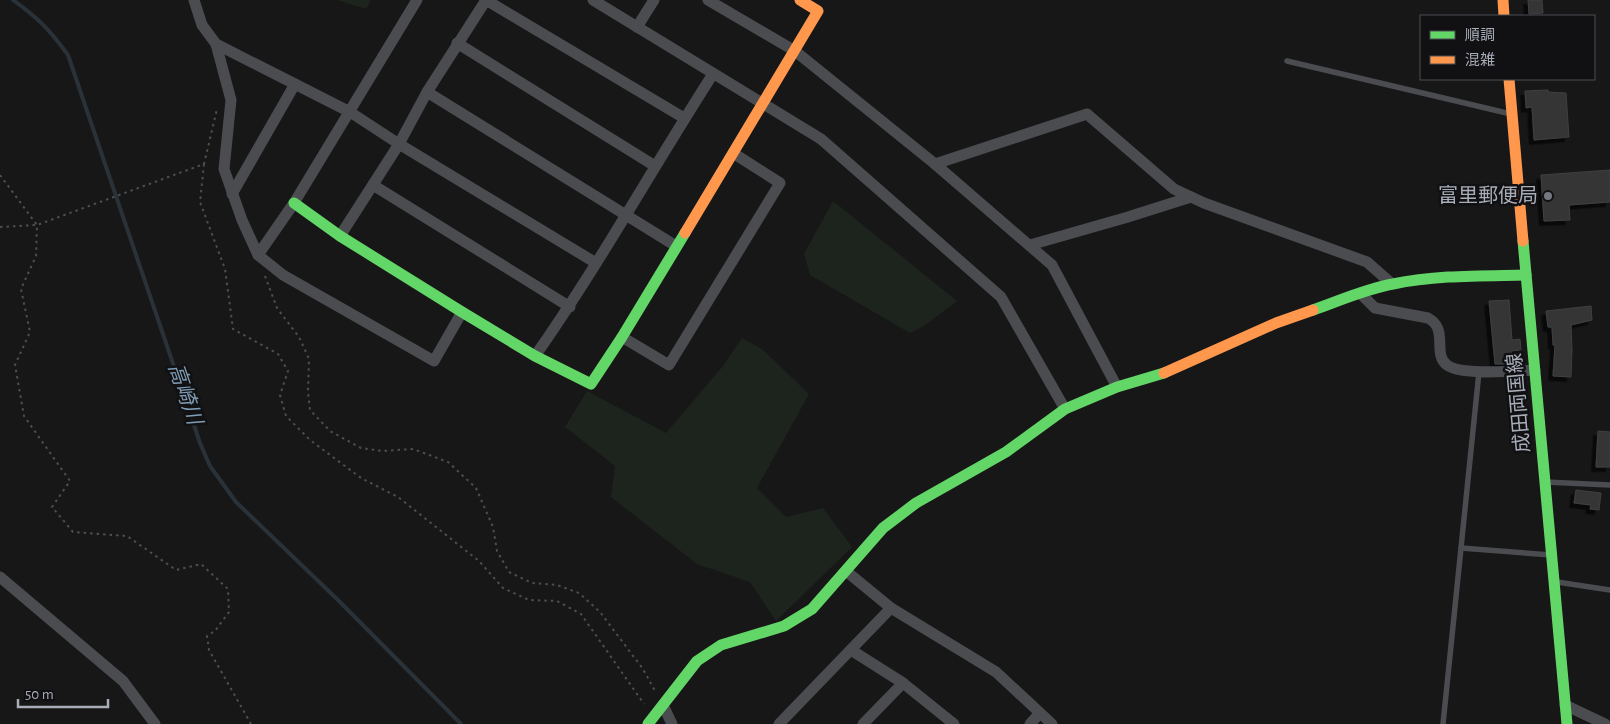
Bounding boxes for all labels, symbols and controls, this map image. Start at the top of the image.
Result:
legend [1420,15,1595,80]
text: 順調 [1465,28,1495,43]
text: 混雑 [1465,52,1495,68]
place label: 富里郵便局 [1438,184,1538,206]
marker: 富里郵便局 [1542,190,1554,202]
street label: 成田両国線 [1503,352,1533,454]
water label: 高崎川 [165,360,207,429]
scale bar [18,676,108,708]
text: 50 m [25,687,54,702]

